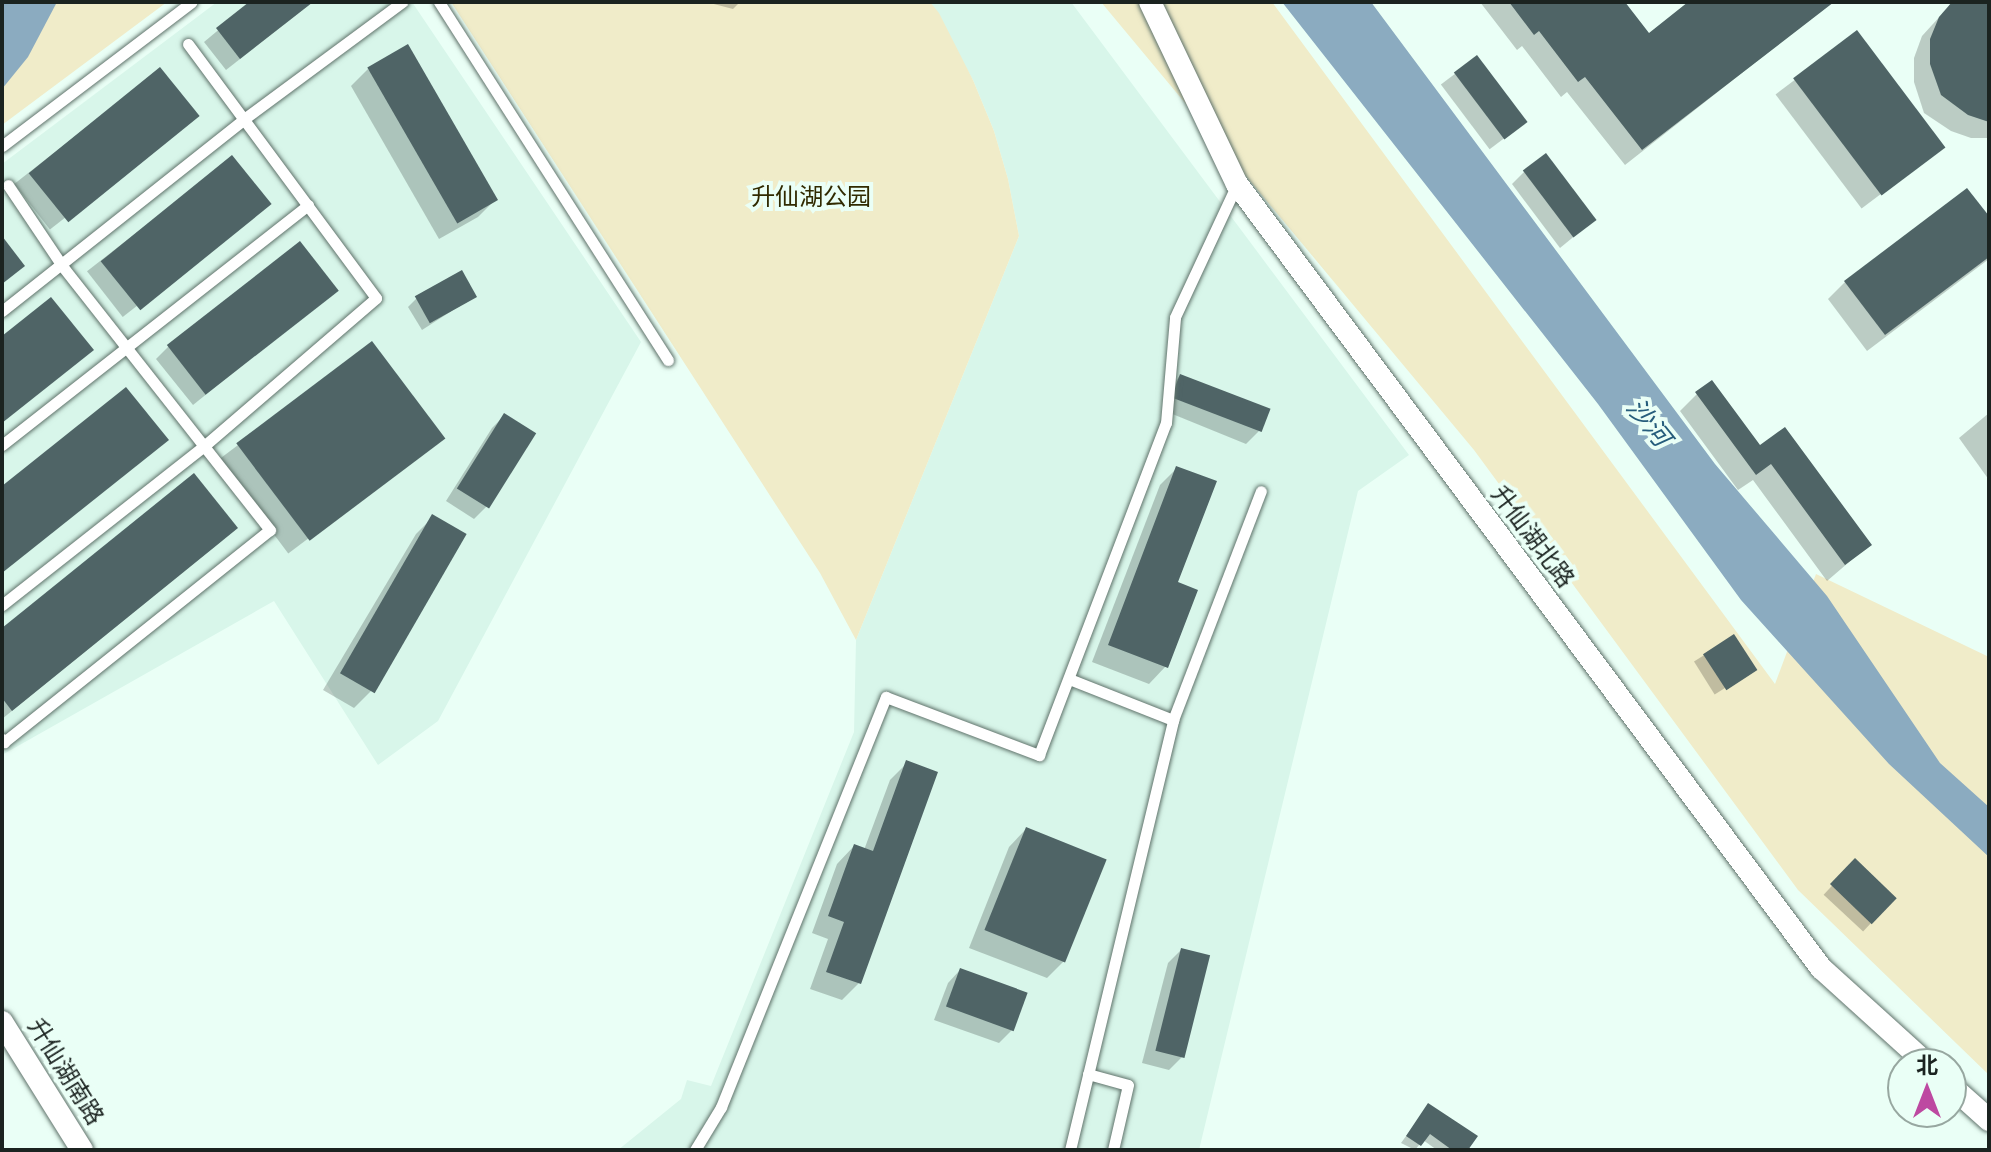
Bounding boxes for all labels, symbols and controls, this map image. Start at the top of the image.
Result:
park label: 升仙湖公园 [751,184,871,212]
water label: 沙河 [1620,393,1676,453]
street label: 升仙湖北路 [1484,480,1580,594]
street label: 升仙湖南路 [21,1013,109,1131]
north arrow [1887,1048,1967,1128]
text: 北 [1916,1053,1938,1079]

